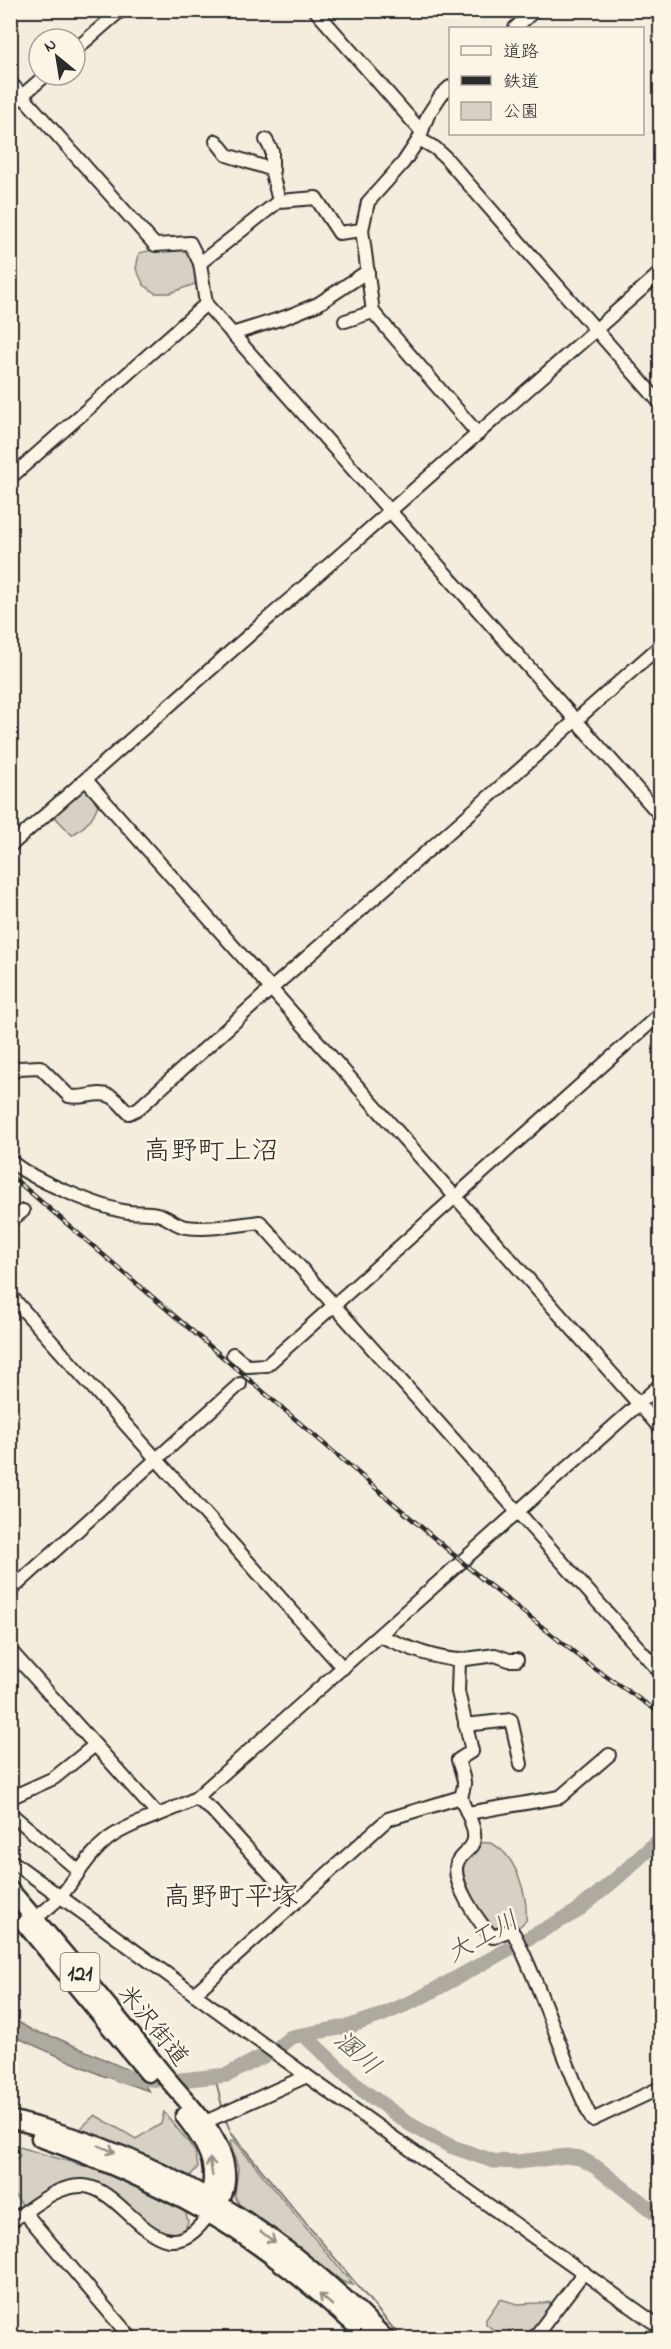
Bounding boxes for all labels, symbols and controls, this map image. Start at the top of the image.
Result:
north arrow [27,27,87,87]
legend [449,27,644,135]
text: N [40,33,61,59]
text: 道路 [503,40,539,66]
text: 鉄道 [503,70,539,96]
text: 公園 [503,100,539,126]
district label: 高野町上沼 [144,1133,279,1172]
district label: 高野町平塚 [164,1879,299,1918]
water label: 大工川 [440,1903,527,1974]
road number: 121 [60,1953,100,1991]
street label: 米沢街道 [108,1978,196,2075]
water label: 溷川 [324,2023,388,2086]
one-way arrow [97,2144,115,2155]
one-way arrow [205,2158,216,2178]
one-way arrow [260,2231,276,2244]
one-way arrow [318,2293,334,2306]

